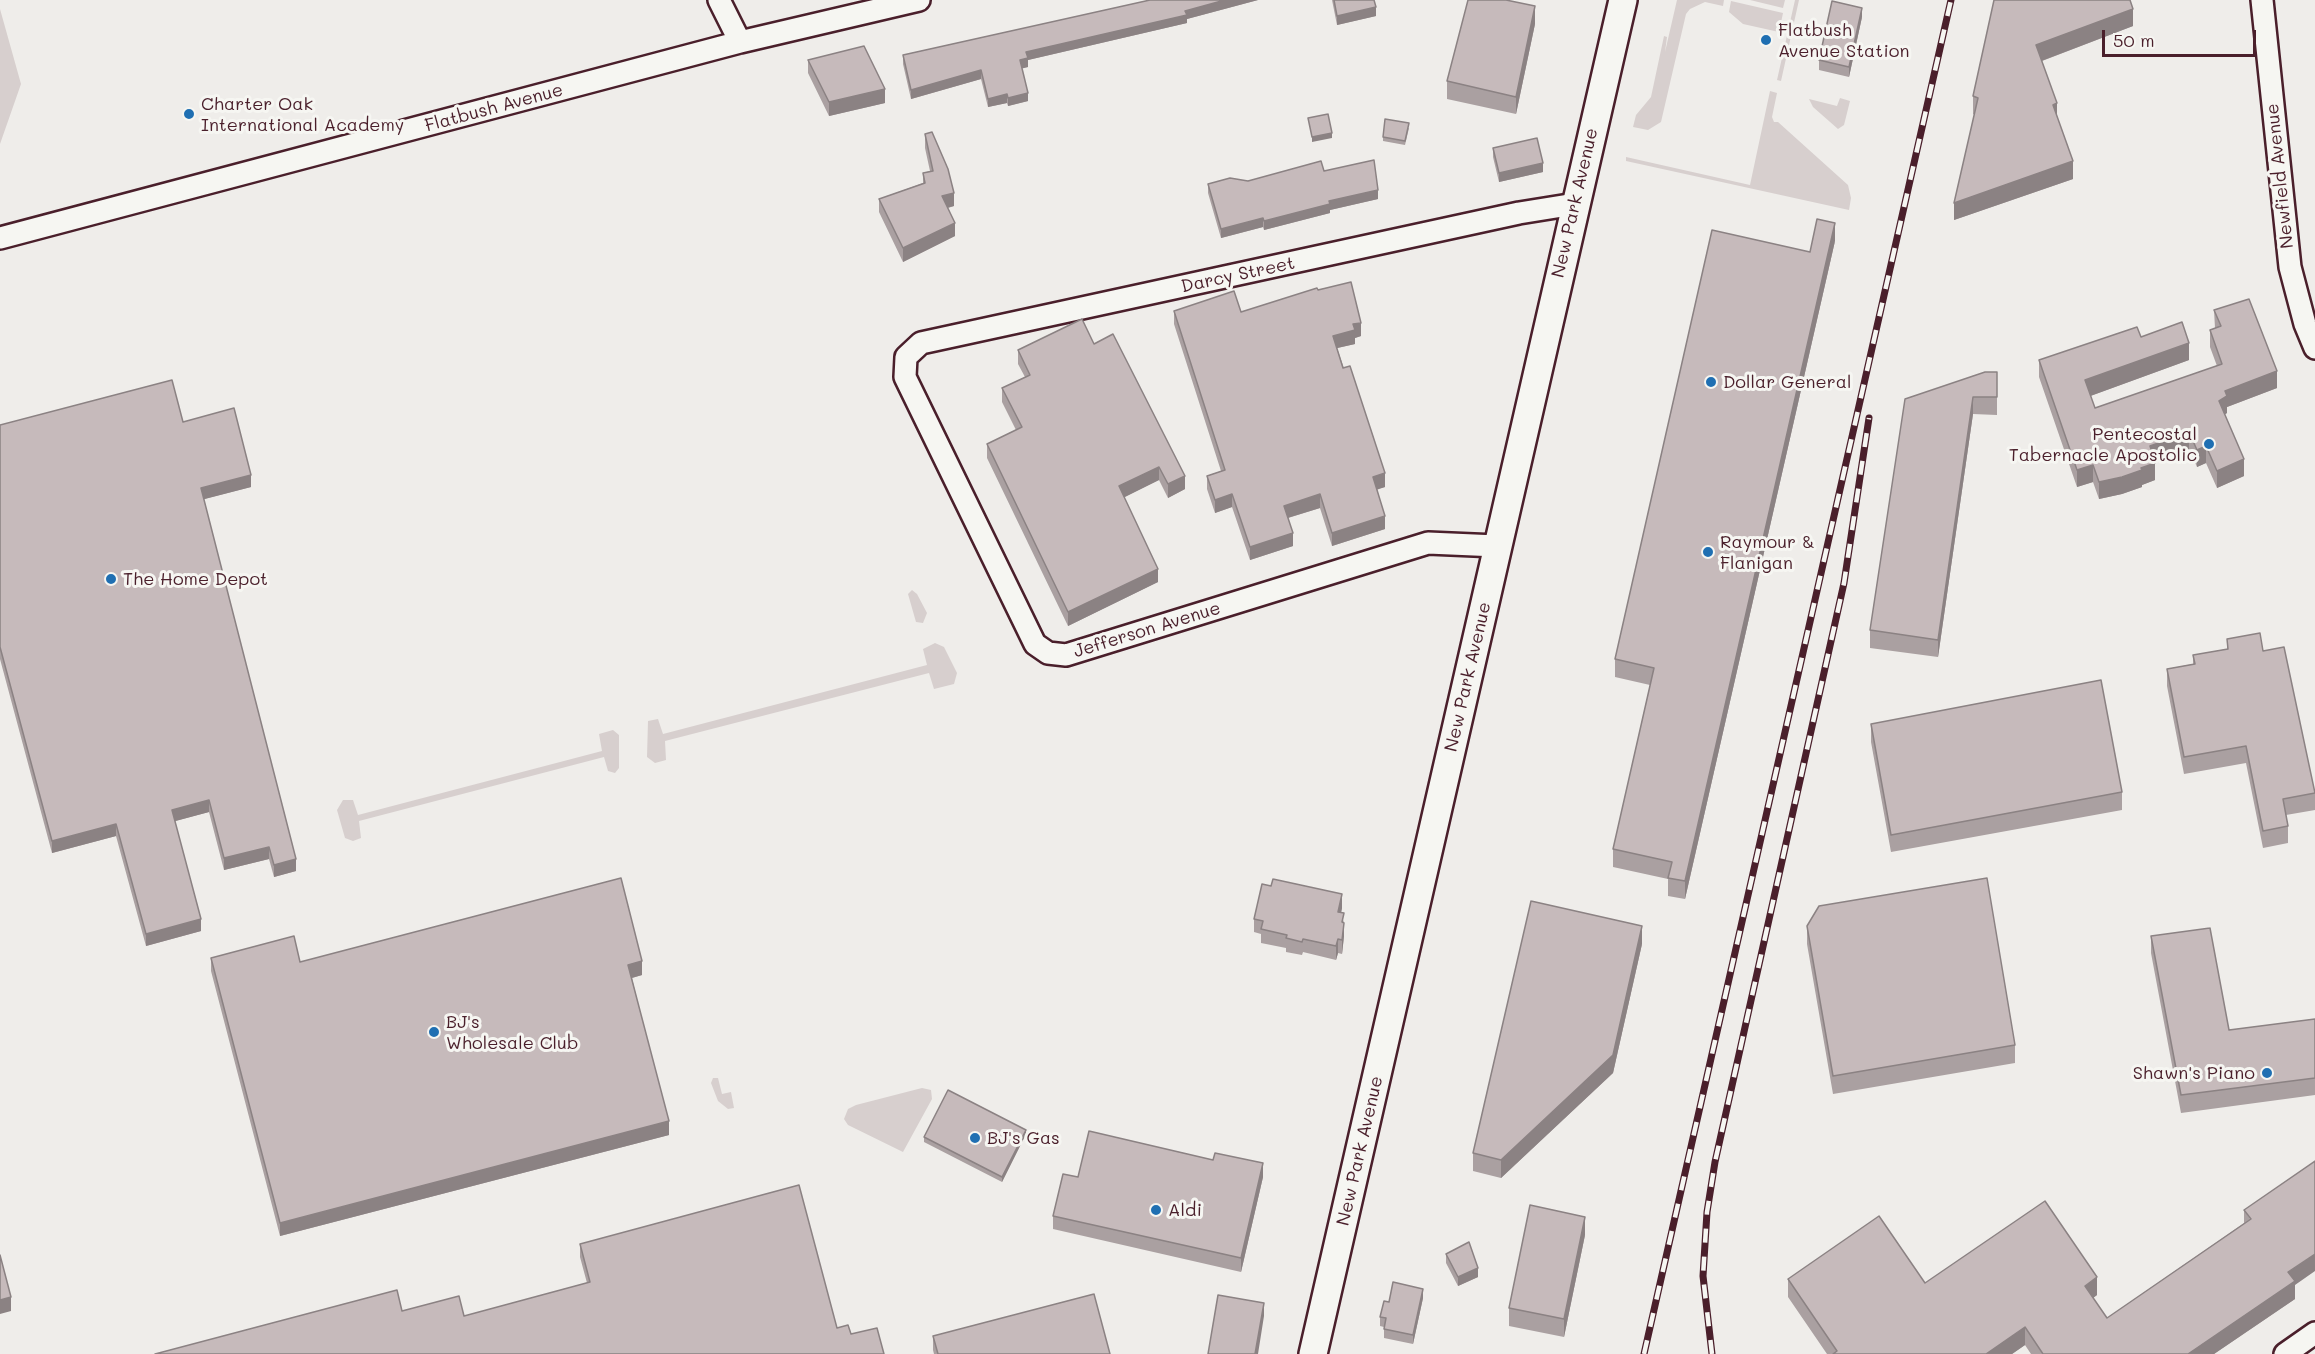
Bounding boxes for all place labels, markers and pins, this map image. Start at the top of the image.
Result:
place label: Flatbush Avenue Station [1778,19,1909,62]
marker: Flatbush Avenue Station [1759,33,1773,47]
place label: Charter Oak International Academy [201,93,404,136]
marker: Charter Oak International Academy [182,107,196,121]
place label: Dollar General [1723,371,1851,393]
marker: Dollar General [1704,375,1718,389]
place label: Pentecostal Tabernacle Apostolic [2009,423,2197,466]
marker: Pentecostal Tabernacle Apostolic [2202,437,2216,451]
place label: Raymour & Flanigan [1720,531,1815,574]
marker: Raymour & Flanigan [1701,545,1715,559]
place label: The Home Depot [123,568,268,590]
marker: The Home Depot [104,572,118,586]
place label: BJ's Wholesale Club [446,1011,578,1054]
marker: BJ's Wholesale Club [427,1025,441,1039]
place label: Shawn's Piano [2133,1062,2255,1084]
marker: Shawn's Piano [2260,1066,2274,1080]
place label: BJ's Gas [987,1127,1060,1149]
marker: BJ's Gas [968,1131,982,1145]
place label: Aldi [1168,1199,1202,1221]
marker: Aldi [1149,1203,1163,1217]

